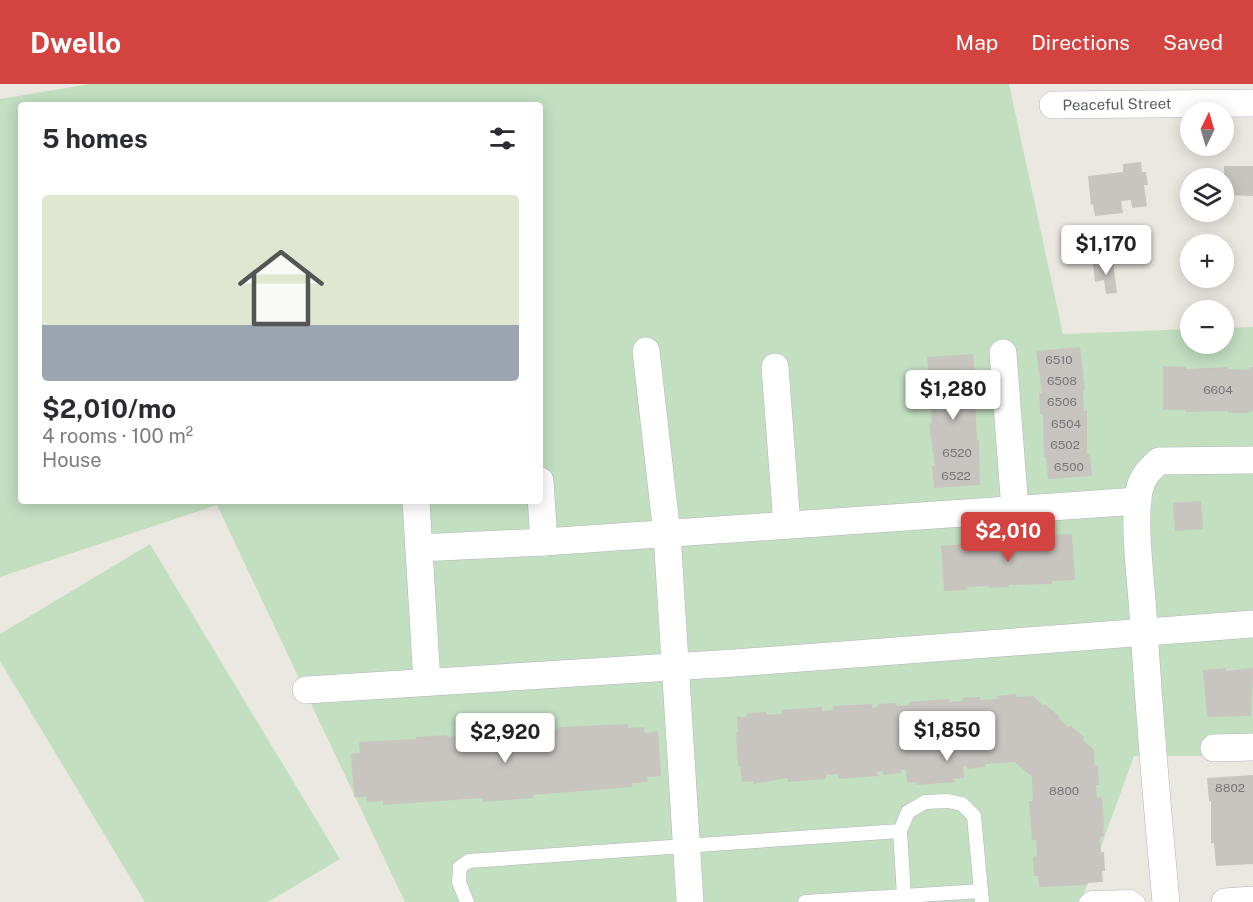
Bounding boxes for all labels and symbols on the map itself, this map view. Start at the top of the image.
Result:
street label: Peaceful Street [1062,95,1172,113]
north arrow [1180,102,1234,156]
pin: $1,170 [1057,225,1155,276]
house number: 6510 [1045,353,1073,367]
pin: $1,280 [904,370,1002,421]
house number: 6508 [1047,374,1077,388]
house number: 6604 [1203,383,1233,397]
house number: 6506 [1047,395,1077,409]
house number: 6504 [1051,417,1081,431]
house number: 6502 [1050,438,1080,452]
house number: 6520 [942,446,972,460]
house number: 6500 [1054,460,1084,474]
house number: 6522 [941,469,971,483]
pin: $2,010 [959,512,1057,563]
pin: $1,850 [898,711,996,762]
pin: $2,920 [456,713,554,764]
house number: 8802 [1215,781,1245,795]
house number: 8800 [1049,784,1079,798]

